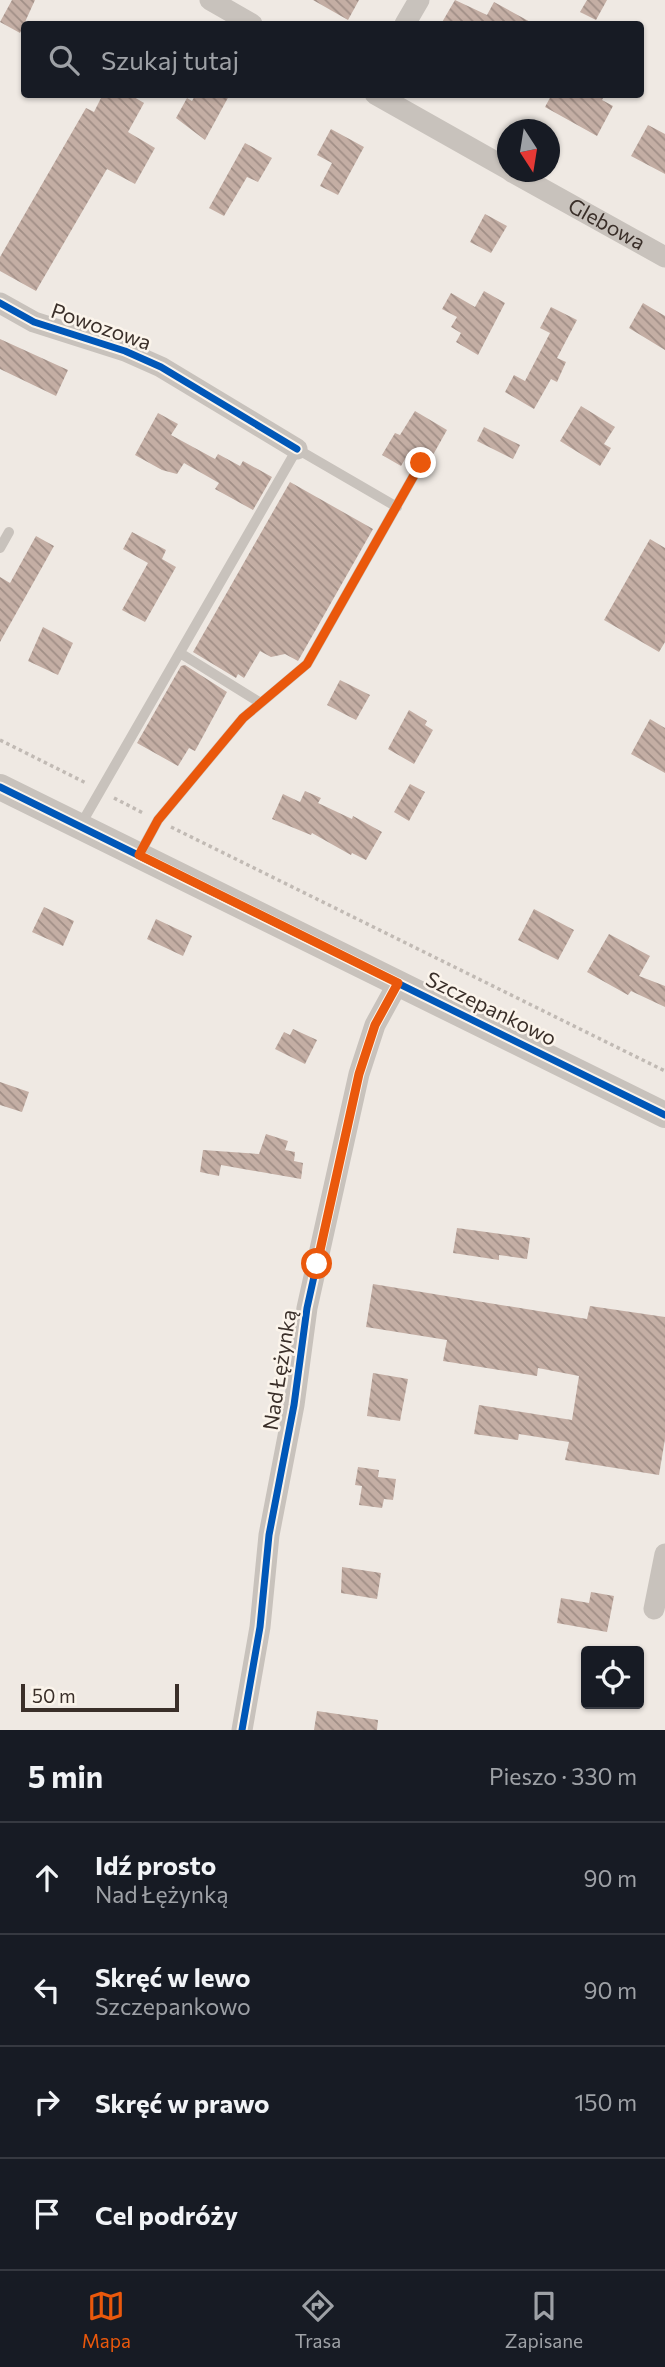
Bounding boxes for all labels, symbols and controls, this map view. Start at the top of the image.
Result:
search box [21,21,644,98]
icon: search [45,41,83,79]
text: Szukaj tutaj [101,44,239,75]
north arrow [497,119,560,182]
street label: Glebowa [564,192,650,254]
street label: Powozowa [48,297,155,354]
route end [405,447,436,478]
street label: Szczepankowo [422,965,561,1050]
route start [301,1248,332,1279]
street label: Nad Łężynką [257,1308,300,1432]
map controls [581,1646,644,1709]
button: locate [581,1646,644,1709]
scale bar [21,1681,178,1713]
text: 50 m [32,1684,76,1707]
text: 5 min [28,1757,103,1794]
text: Pieszo · 330 m [489,1762,637,1790]
text: Idź prosto [95,1849,216,1880]
icon: ahead [28,1859,66,1897]
text: 90 m [584,1864,637,1892]
text: Nad Łężynką [95,1880,229,1908]
text: Skręć w lewo [95,1961,251,1992]
icon: left [28,1971,66,2009]
text: 90 m [584,1976,637,2004]
text: Szczepankowo [95,1992,251,2020]
icon: right [28,2083,66,2121]
text: Skręć w prawo [95,2087,270,2118]
text: 150 m [574,2088,637,2116]
icon: arrive [28,2195,66,2233]
text: Cel podróży [95,2199,238,2230]
tab: Mapa [82,2287,131,2352]
tab: Trasa [295,2287,341,2352]
tab: Zapisane [505,2287,583,2352]

